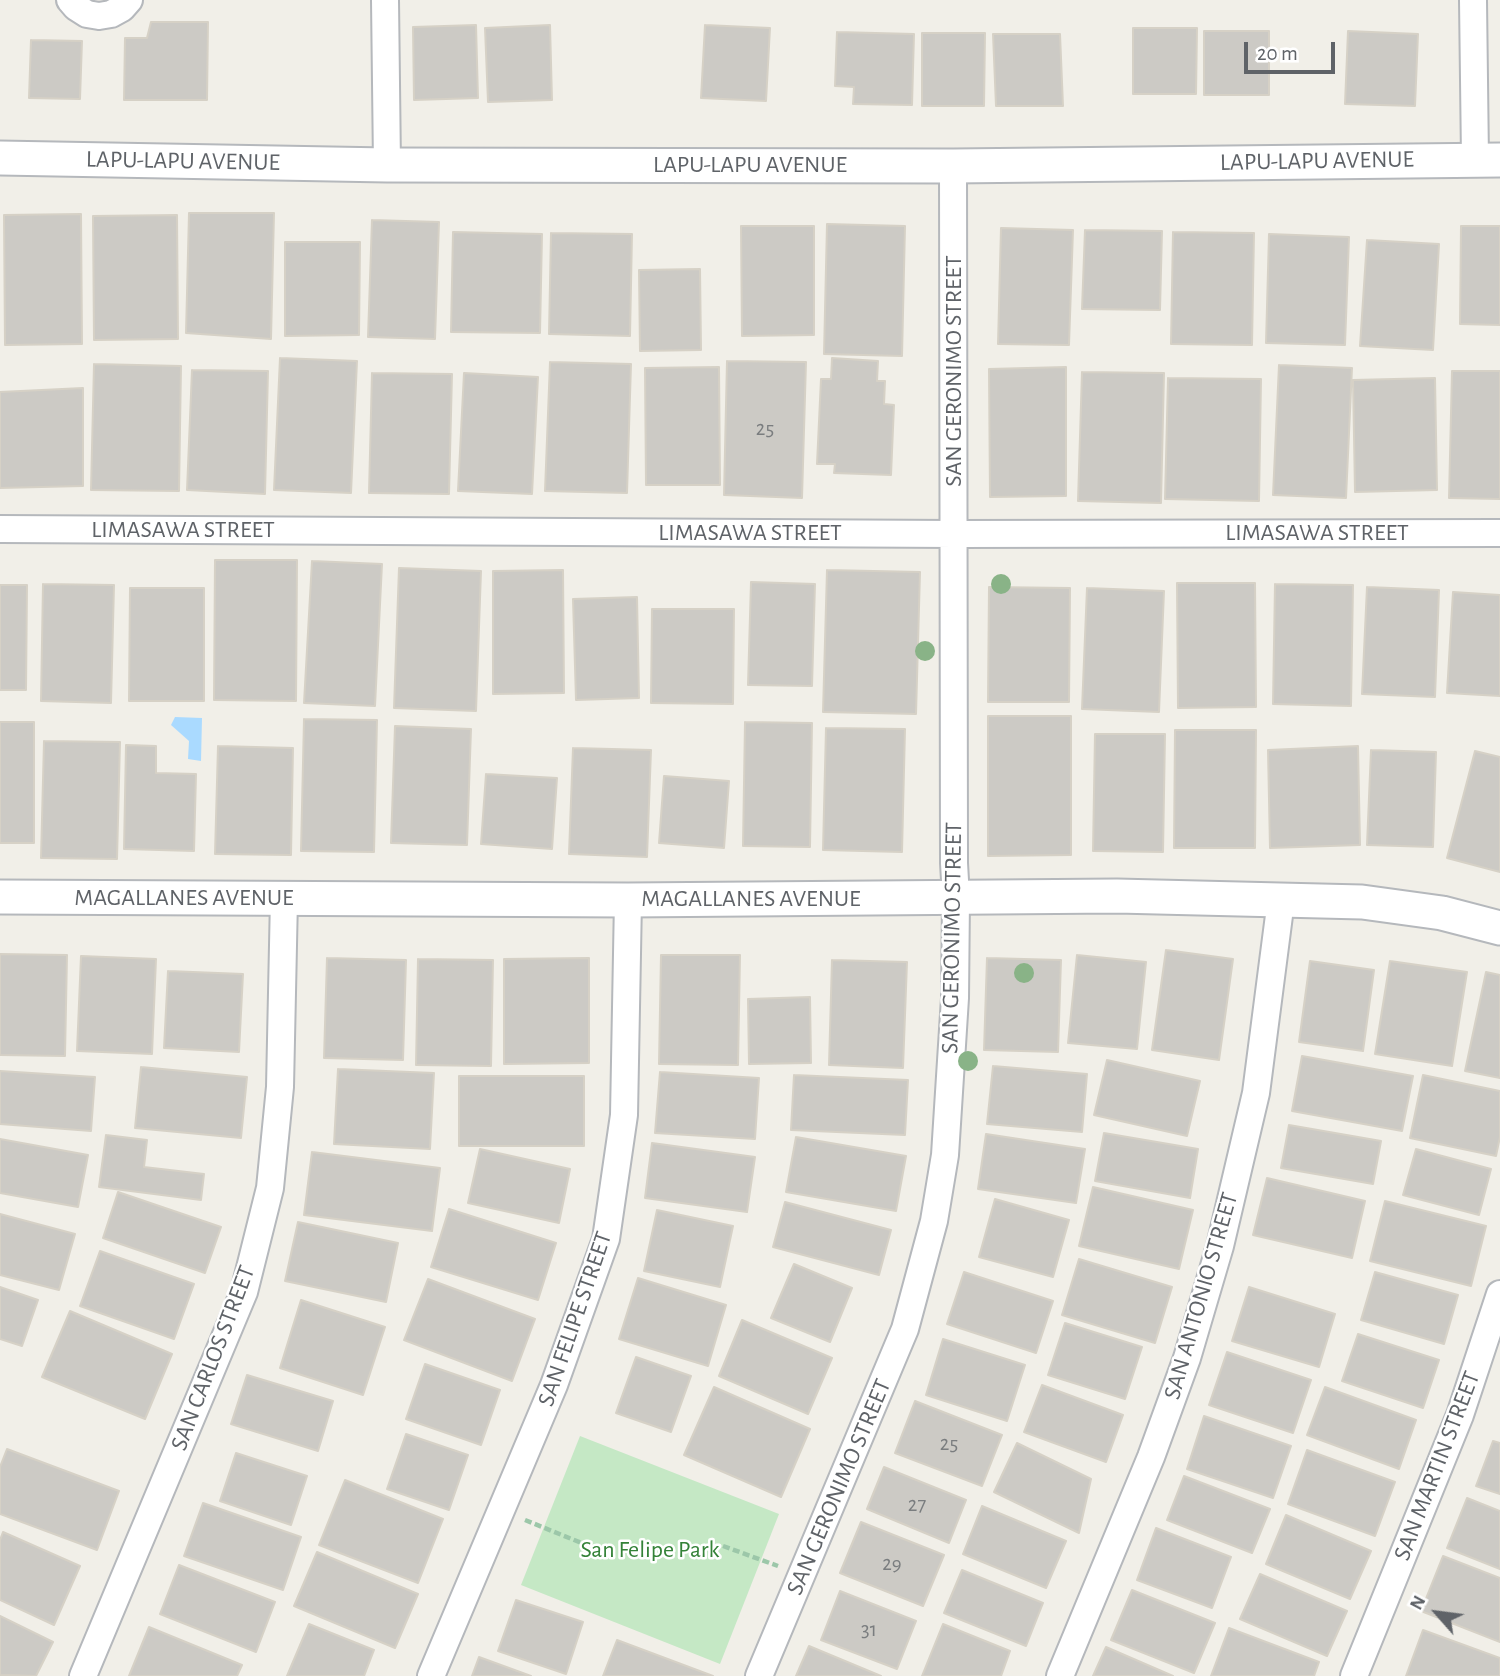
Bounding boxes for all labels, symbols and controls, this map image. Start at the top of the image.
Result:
scale bar [1248,28,1339,72]
text: 20 m [1257,43,1298,64]
street label: LAPU-LAPU AVENUE [86,145,280,177]
street label: LAPU-LAPU AVENUE [1220,145,1414,177]
street label: LAPU-LAPU AVENUE [653,151,847,179]
street label: SAN GERONIMO STREET [940,255,968,487]
house number: 25 [756,416,774,442]
street label: LIMASAWA STREET [91,516,275,544]
street label: LIMASAWA STREET [658,519,842,547]
street label: LIMASAWA STREET [1225,519,1409,547]
street label: SAN GERONIMO STREET [936,822,968,1054]
street label: MAGALLANES AVENUE [74,884,294,912]
street label: MAGALLANES AVENUE [641,885,861,913]
street label: SAN ANTONIO STREET [1158,1189,1244,1403]
street label: SAN FELIPE STREET [532,1228,618,1410]
street label: SAN CARLOS STREET [164,1261,262,1455]
street label: SAN MARTIN STREET [1388,1367,1486,1565]
street label: SAN GERONIMO STREET [780,1375,898,1599]
house number: 25 [940,1431,958,1457]
house number: 27 [908,1492,926,1518]
park label: San Felipe Park [580,1536,720,1564]
house number: 29 [882,1551,902,1577]
north arrow [1402,1578,1472,1648]
text: N [1407,1593,1430,1613]
house number: 31 [861,1617,877,1643]

